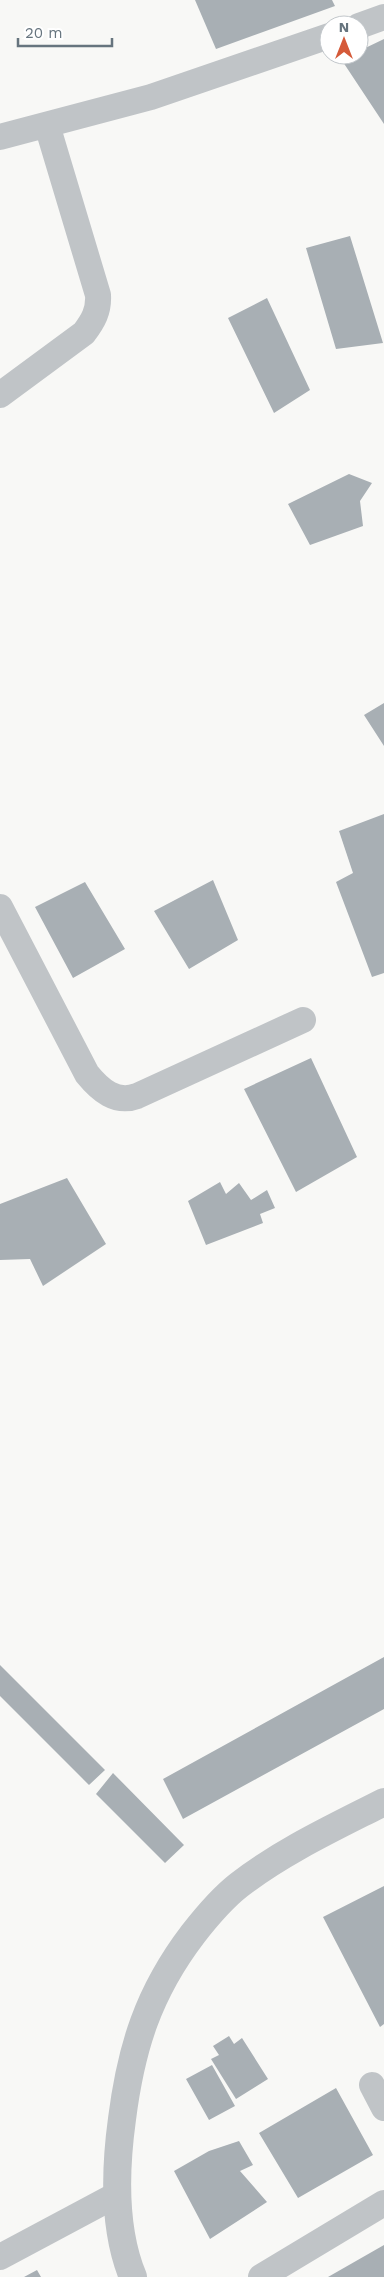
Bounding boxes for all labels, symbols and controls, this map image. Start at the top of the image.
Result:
scale bar [18,15,111,47]
north arrow [319,15,369,65]
text: N [339,19,349,35]
text: 20 m [25,24,63,42]

